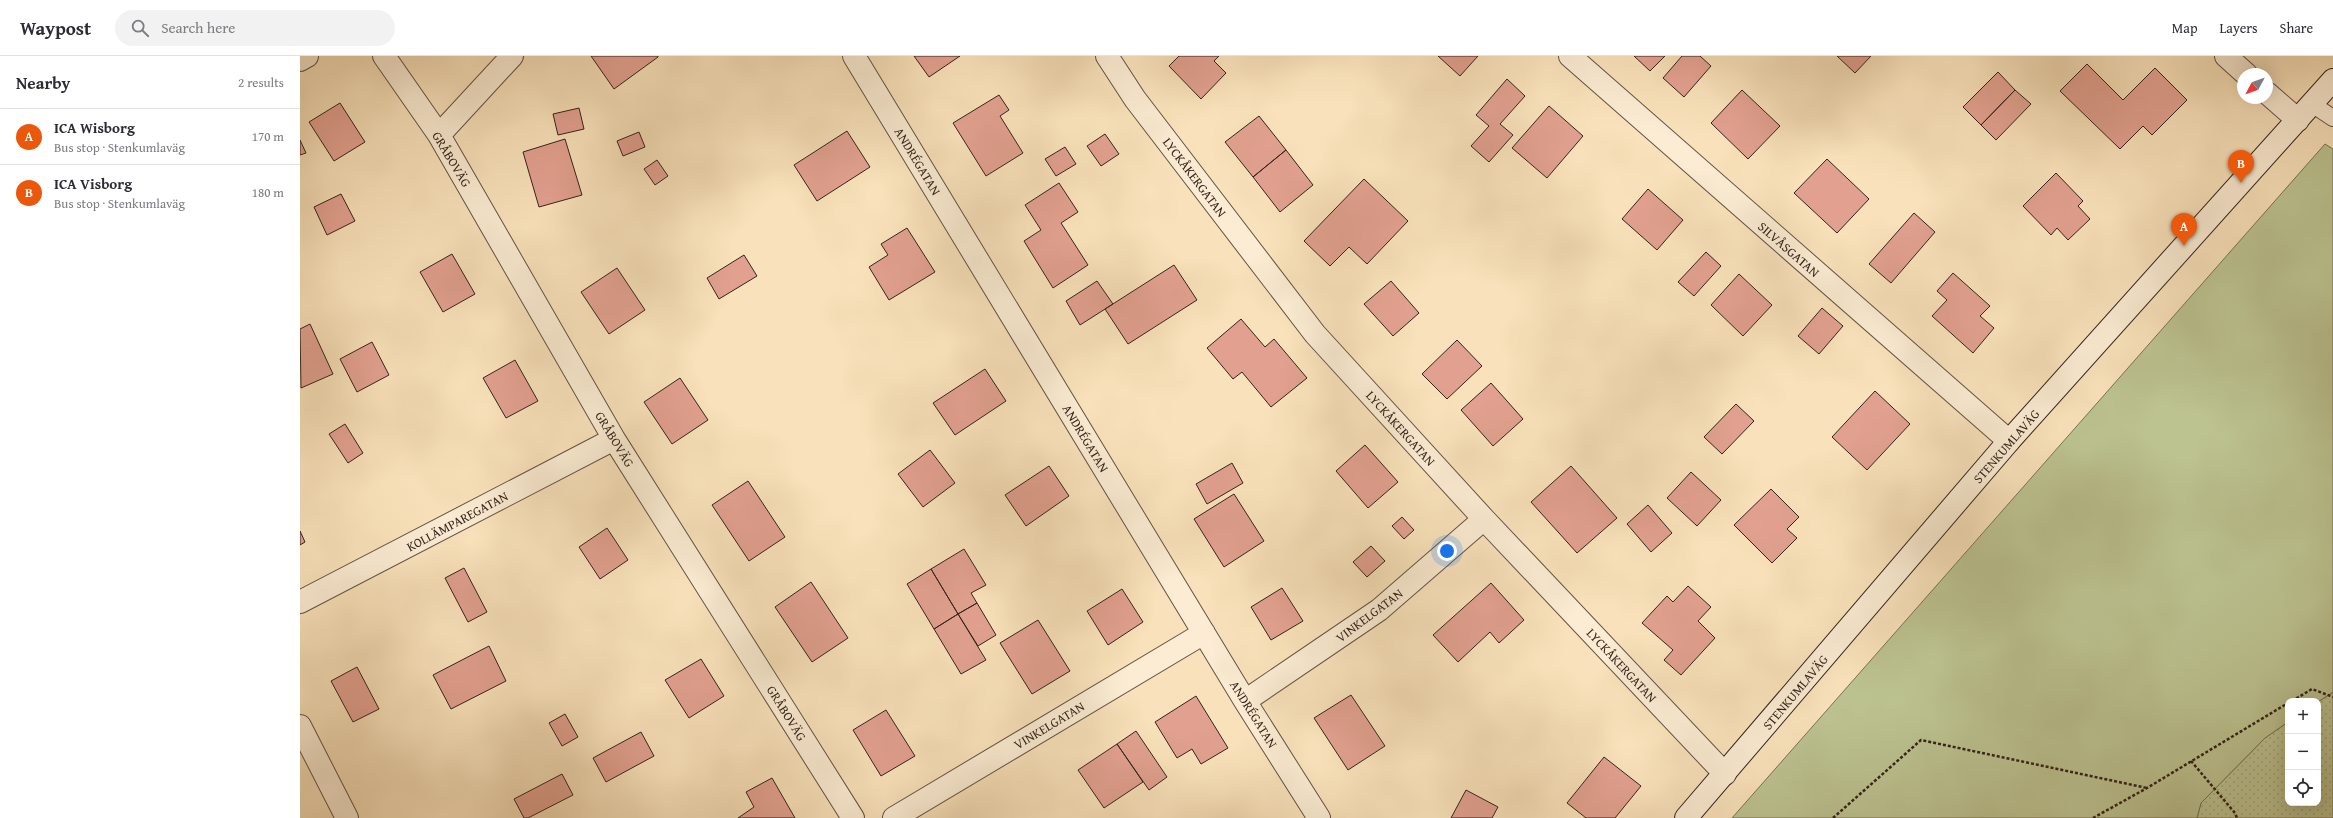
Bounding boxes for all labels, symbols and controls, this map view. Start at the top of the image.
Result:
search box [115,10,395,46]
text: Waypost [20,14,91,42]
icon: search [129,17,151,39]
text: Search here [161,17,235,38]
text: Map [2172,18,2198,38]
text: Layers [2220,18,2258,38]
text: Share [2280,18,2313,38]
north arrow [2237,68,2273,104]
text: Nearby [16,70,70,95]
text: 2 results [238,73,284,92]
text: ICA Wisborg [54,117,135,138]
street label: ANDRÉGATAN [890,124,946,199]
text: A [25,127,33,146]
text: 170 m [252,127,284,146]
street label: GRÅBOVÄG [427,128,476,191]
street label: LYCKÅKERGATAN [1158,133,1231,222]
text: Bus stop · Stenkumlaväg [54,138,185,157]
pin: B [2228,150,2254,183]
text: ICA Visborg [54,173,132,194]
text: B [25,183,33,202]
text: 180 m [252,183,284,202]
text: Bus stop · Stenkumlaväg [54,194,185,213]
pin: A [2171,213,2197,246]
street label: SILVÅSGATAN [1754,217,1824,282]
street label: LYCKÅKERGATAN [1362,387,1440,471]
street label: ANDRÉGATAN [1058,401,1114,476]
street label: STENKUMLAVÄG [1969,405,2044,488]
street label: GRÅBOVÄG [590,408,639,471]
street label: KOLLÄMPAREGATAN [403,486,512,556]
your location [1437,541,1457,561]
street label: VINKELGATAN [1332,584,1407,647]
street label: LYCKÅKERGATAN [1582,624,1661,707]
street label: STENKUMLAVÄG [1758,650,1833,734]
street label: ANDRÉGATAN [1225,677,1282,752]
street label: GRÅBOVÄG [762,682,811,745]
street label: VINKELGATAN [1010,697,1089,754]
map controls [2285,698,2321,806]
button: + [2285,698,2321,734]
button: − [2285,734,2321,770]
button: locate [2285,770,2321,806]

